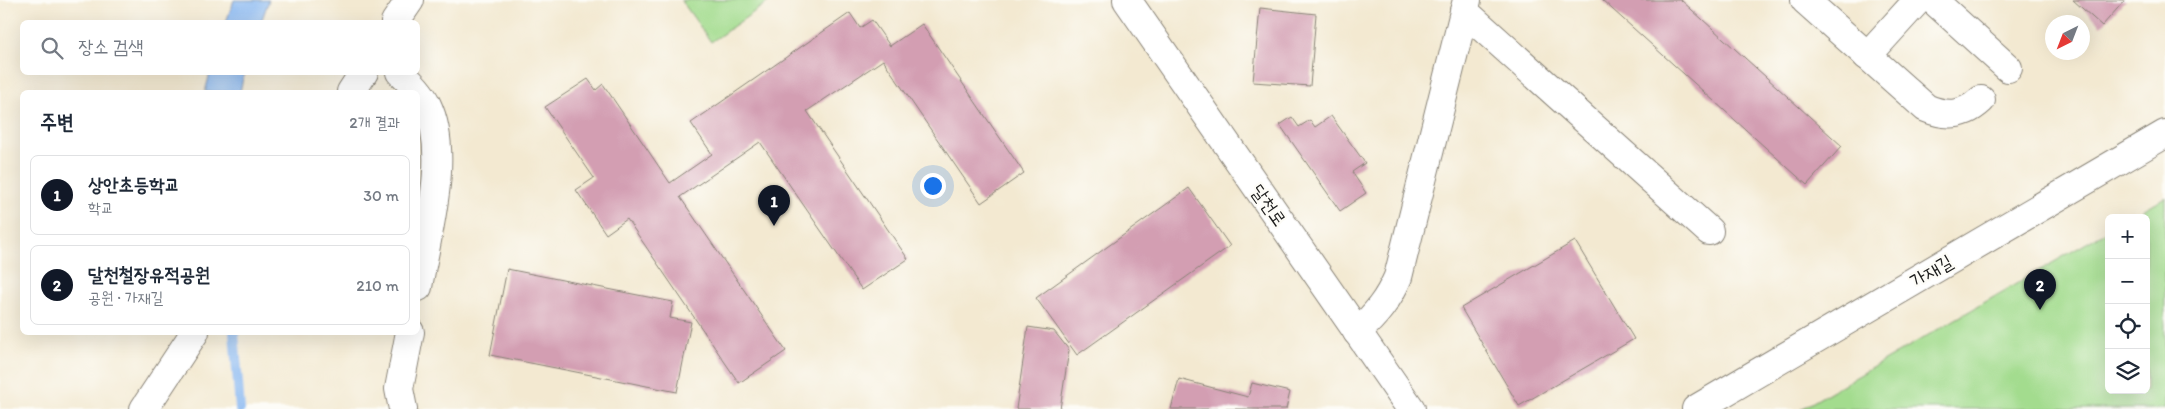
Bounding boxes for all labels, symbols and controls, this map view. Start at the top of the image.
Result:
north arrow [2045,15,2090,60]
search box [20,20,420,75]
icon: search [38,34,66,62]
text: 장소 검색 [78,35,143,58]
text: 주변 [40,109,74,134]
text: 2개 결과 [349,113,400,132]
text: 상안초등학교 [88,173,180,196]
your location [920,173,946,199]
street label: 달천로 [1246,180,1292,230]
pin: 1 [758,185,790,226]
text: 1 [53,186,61,205]
text: 30 m [363,186,399,205]
text: 학교 [88,198,114,217]
map controls [2105,214,2150,394]
button: + [2105,214,2150,259]
street label: 가재길 [1905,250,1957,292]
button: − [2105,259,2150,304]
text: 달천철장유적공원 [88,263,210,286]
pin: 2 [2024,269,2056,310]
text: 2 [53,276,61,295]
text: 210 m [356,276,399,295]
text: 공원 · 가재길 [88,288,163,307]
button: locate [2105,304,2150,349]
button: layers [2105,349,2150,394]

